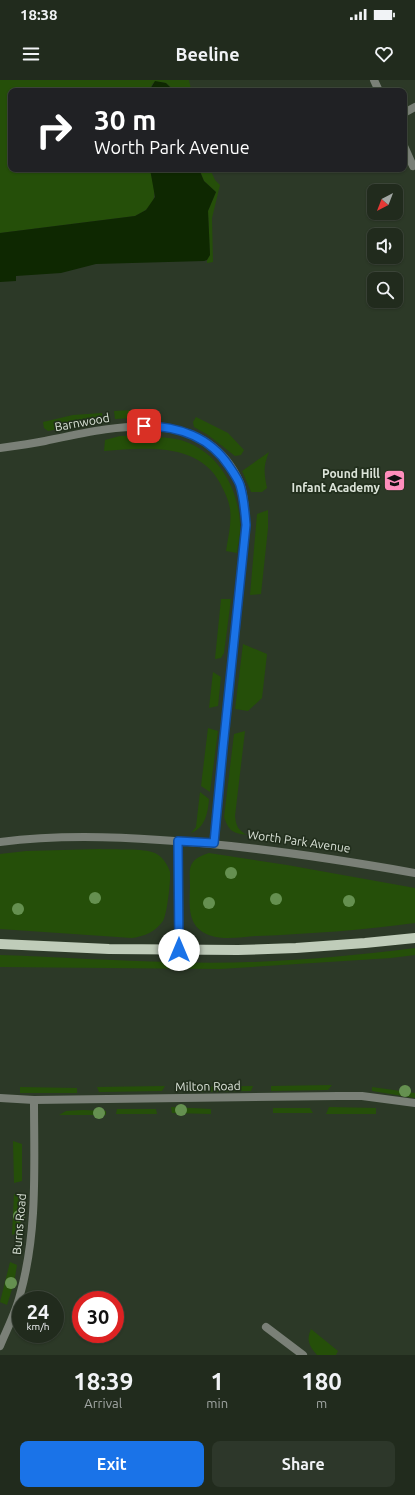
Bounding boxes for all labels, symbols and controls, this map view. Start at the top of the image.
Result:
text: 18:38 [20,6,58,23]
icon: menu [20,43,42,65]
icon: heart [373,43,395,65]
text: Beeline [175,44,240,64]
icon: right [28,104,80,156]
text: 30 m [94,104,156,135]
text: Worth Park Avenue [94,137,250,157]
north arrow [367,184,403,220]
map controls [367,184,403,308]
button: sound [367,228,403,264]
button: search [367,272,403,308]
pin [127,409,161,443]
street label: Barnwood [54,411,110,433]
icon: arrive [133,415,155,437]
place label: Pound Hill Infant Academy [292,467,381,494]
school or university icon: Pound Hill Infant Academy [382,467,408,493]
street label: Worth Park Avenue [247,827,351,855]
position arrow [158,929,200,971]
street label: Milton Road [175,1079,241,1093]
street label: Burns Road [10,1193,28,1255]
speed limit sign: 30 [72,1291,124,1343]
text: 24 [27,1300,49,1323]
text: km/h [26,1321,50,1332]
text: 18:39 [73,1368,133,1395]
text: 1 [210,1368,224,1395]
text: 180 [301,1368,342,1395]
text: Arrival [84,1396,122,1410]
text: min [206,1396,228,1410]
text: m [316,1396,327,1410]
button: Exit [20,1441,204,1487]
button: Share [212,1441,395,1487]

